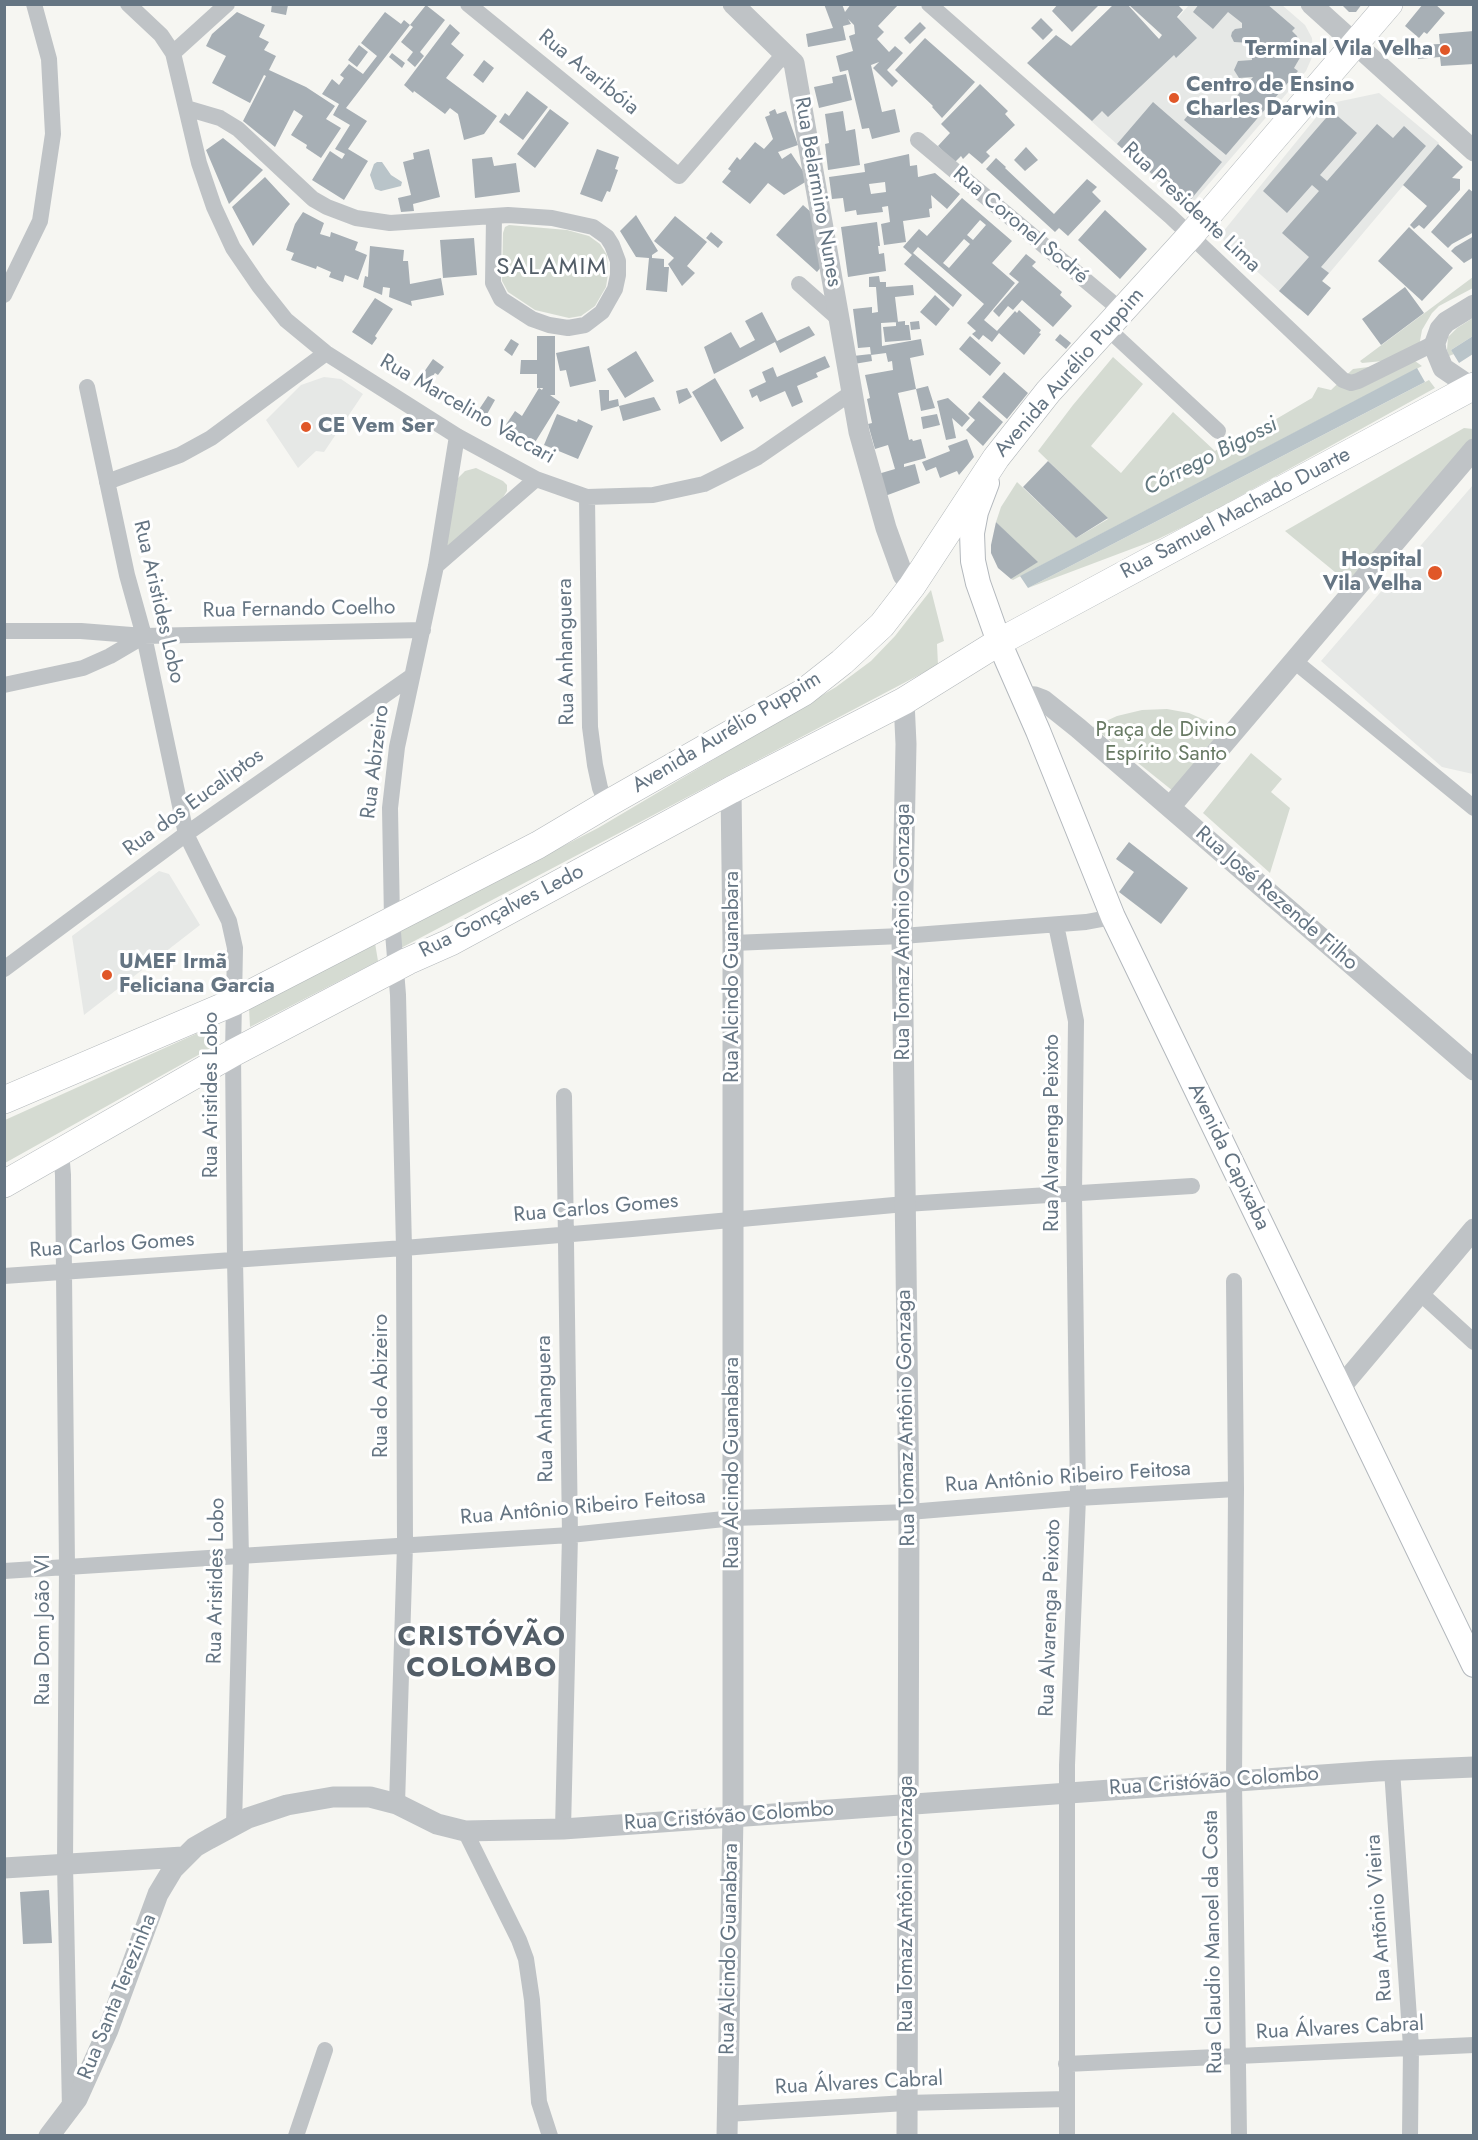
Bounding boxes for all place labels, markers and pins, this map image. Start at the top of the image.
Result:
place label: Terminal Vila Velha [1245,37,1433,63]
marker: Terminal Vila Velha [1438,43,1452,57]
place label: Centro de Ensino Charles Darwin [1186,73,1354,123]
marker: Centro de Ensino Charles Darwin [1167,91,1181,105]
place label: CE Vem Ser [318,414,435,440]
marker: CE Vem Ser [299,420,313,434]
place label: Hospital Vila Velha [1323,548,1422,598]
marker: Hospital Vila Velha [1426,564,1444,582]
place label: UMEF Irmã Feliciana Garcia [119,950,275,1000]
marker: UMEF Irmã Feliciana Garcia [100,968,114,982]

